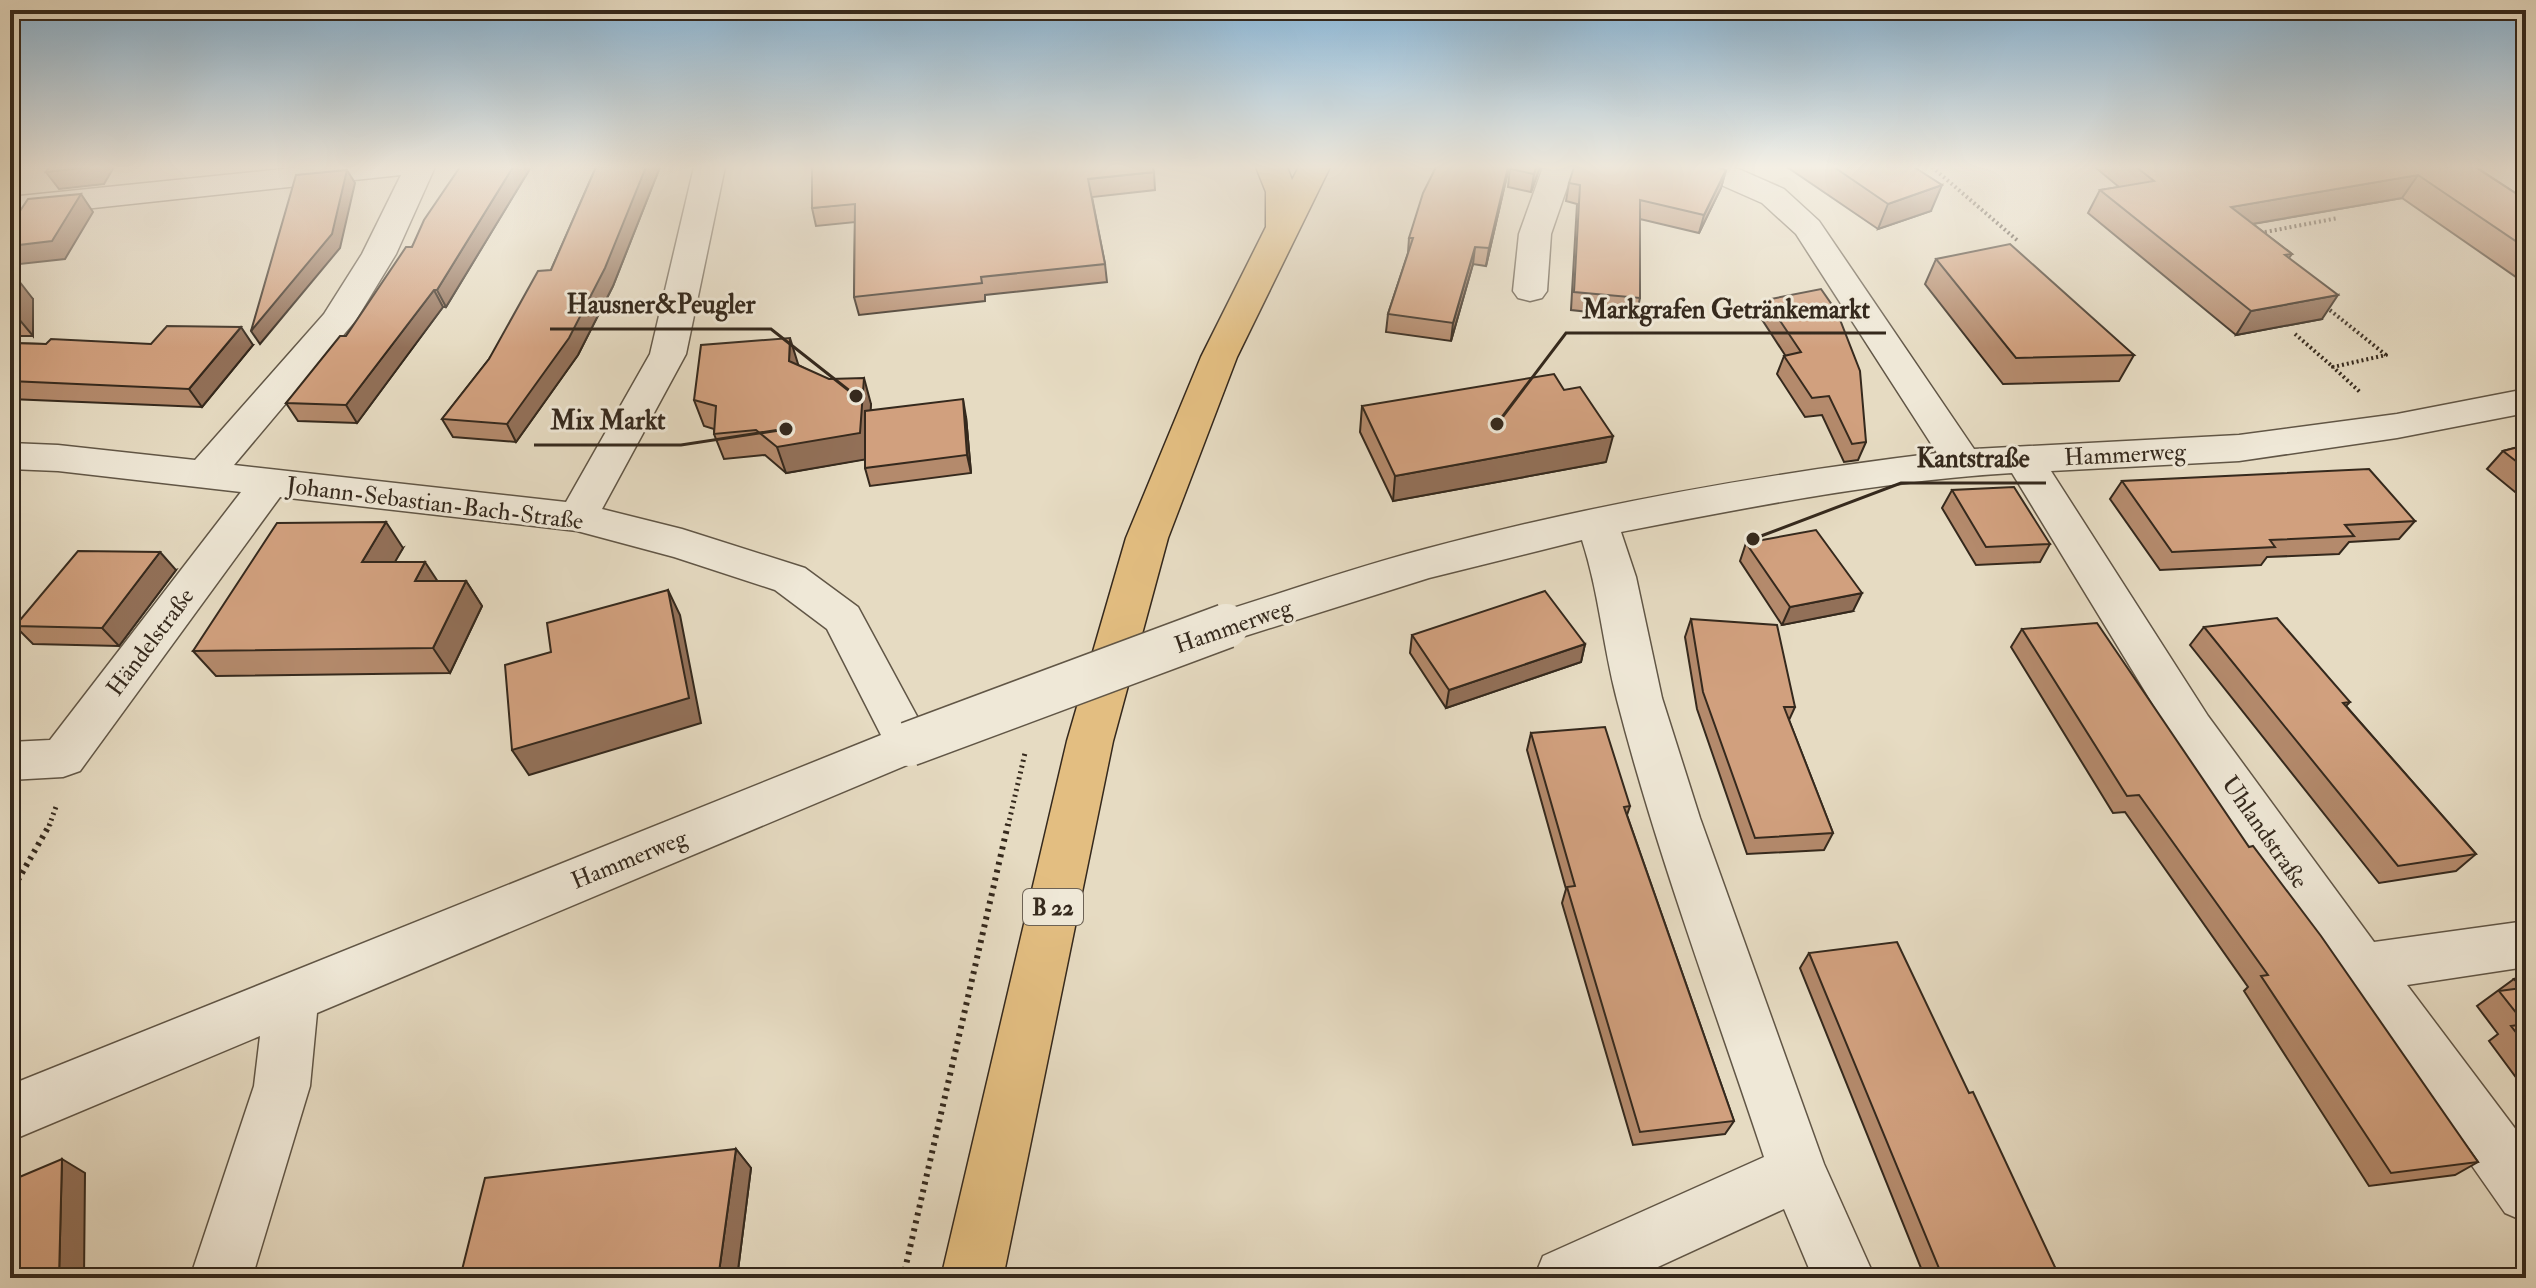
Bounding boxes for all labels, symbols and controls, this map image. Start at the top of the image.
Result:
callout: Hausner&Peugler [550,279,771,329]
callout: Markgrafen Getränkemarkt [1566,283,1886,333]
text: Hausner&Peugler [567,289,756,322]
text: Markgrafen Getränkemarkt [1581,294,1870,327]
callout: Mix Markt [534,395,681,445]
text: Mix Markt [550,405,666,437]
callout: Kantstraße [1901,433,2046,483]
street label: Hammerweg [2063,436,2188,473]
text: Kantstraße [1916,443,2030,475]
street label: Johann-Sebastian-Bach-Straße [284,470,585,537]
street label: Händelstraße [100,582,201,703]
street label: Hammerweg [1170,592,1297,661]
street label: Uhlandstraße [2214,770,2315,895]
street label: Hammerweg [567,822,693,897]
road number: B 22 [1023,889,1083,925]

